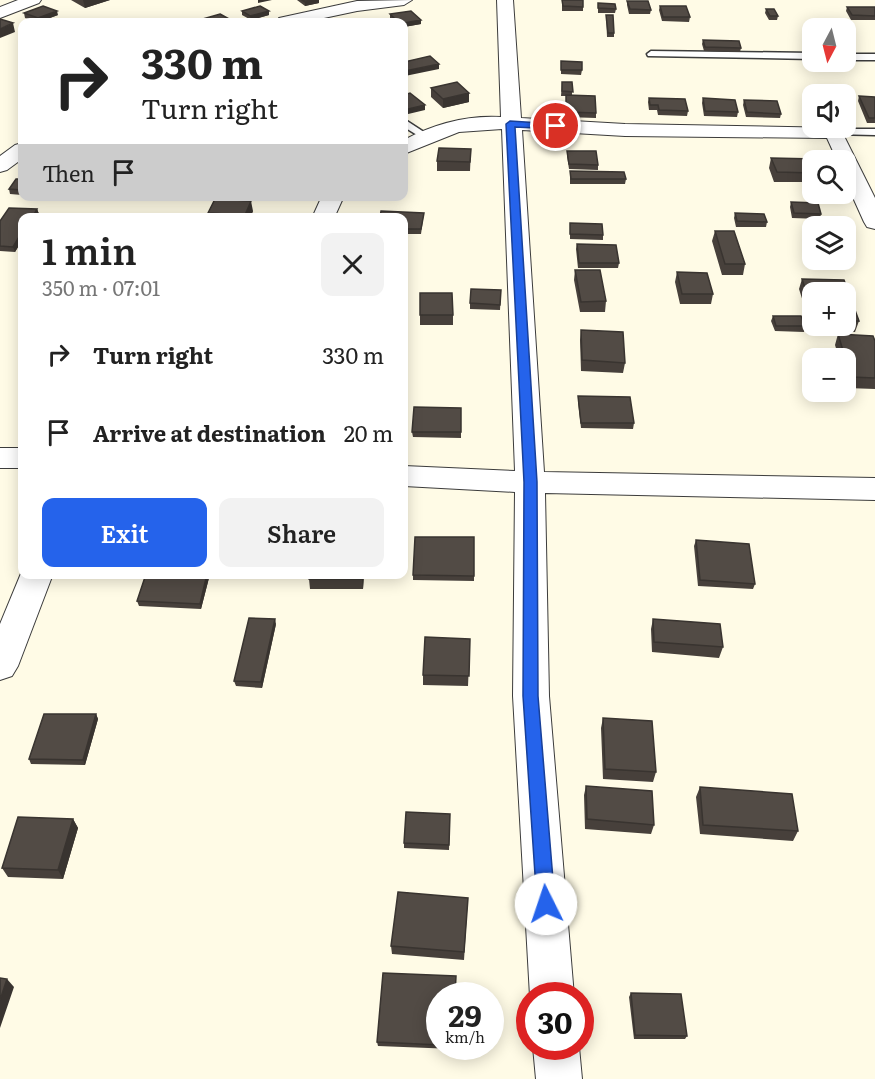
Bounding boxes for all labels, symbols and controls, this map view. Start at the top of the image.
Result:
north arrow [802,18,856,72]
map controls [802,18,856,402]
text: 330 m [141,30,263,92]
icon: right [42,42,120,120]
button: sound [802,84,856,138]
text: Turn right [141,87,278,127]
pin [530,100,581,151]
icon: arrive [539,109,572,142]
button: search [802,150,856,204]
text: Then [42,156,95,189]
icon: arrive [107,156,140,189]
button: layers [802,216,856,270]
text: 1 min [42,223,137,276]
button: close [321,233,384,296]
text: 350 m · 07:01 [42,272,160,302]
button: + [802,282,856,336]
icon: right [42,338,75,371]
text: Turn right [93,338,213,371]
text: 330 m [322,338,384,371]
button: − [802,348,856,402]
icon: arrive [42,416,75,449]
text: Arrive at destination [93,416,326,449]
text: 20 m [344,416,393,449]
button: Exit [42,498,207,567]
button: Share [219,498,384,567]
position arrow [514,872,578,936]
speed limit sign: 30 [516,982,594,1060]
text: 29 [448,992,482,1036]
text: km/h [445,1025,485,1048]

